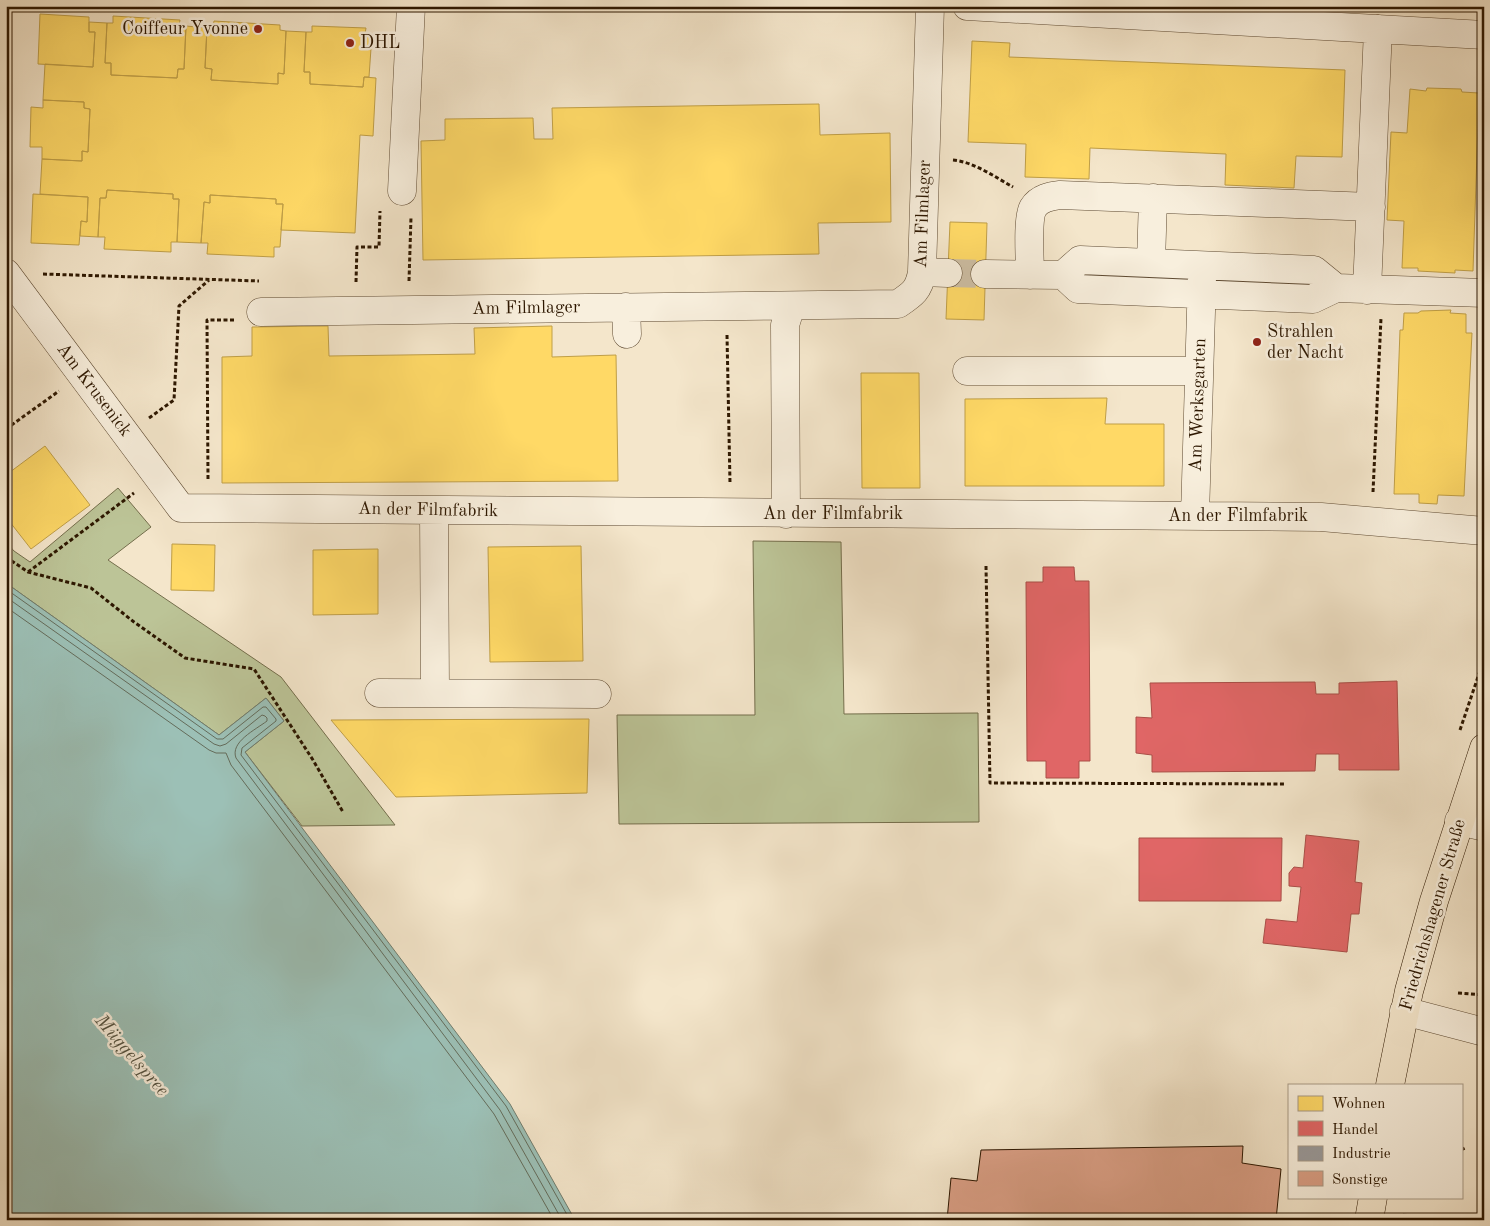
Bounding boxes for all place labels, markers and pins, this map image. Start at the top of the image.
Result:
place label: Coiffeur Yvonne [122,20,248,38]
marker: Coiffeur Yvonne [252,23,264,35]
place label: DHL [360,34,400,52]
marker: DHL [344,37,356,49]
place label: Strahlen der Nacht [1267,323,1344,362]
marker: Strahlen der Nacht [1251,336,1263,348]

